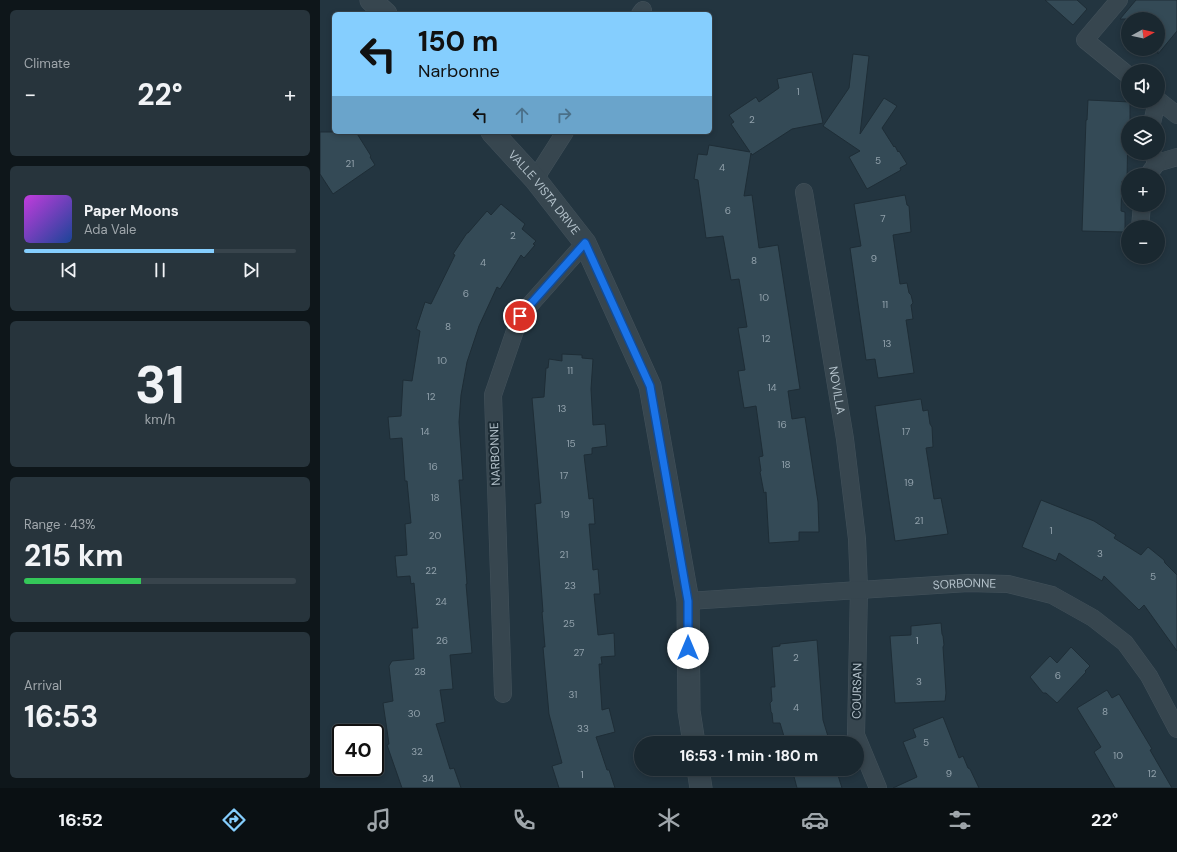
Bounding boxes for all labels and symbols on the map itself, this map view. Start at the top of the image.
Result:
north arrow [1121,12,1165,56]
house number: 1 [796,85,800,98]
house number: 2 [749,113,755,126]
street label: VALLE VISTA DRIVE [505,147,584,238]
house number: 5 [875,154,881,167]
house number: 21 [346,157,354,170]
house number: 4 [719,161,725,174]
house number: 6 [725,204,731,217]
house number: 7 [880,212,886,225]
house number: 2 [510,229,516,242]
house number: 9 [871,252,877,265]
house number: 8 [751,254,757,267]
house number: 4 [480,256,486,269]
house number: 6 [463,287,469,300]
house number: 10 [759,291,769,304]
house number: 11 [882,298,888,311]
pin [503,299,537,333]
house number: 8 [445,320,451,333]
house number: 12 [762,332,771,345]
house number: 13 [882,337,892,350]
house number: 10 [437,354,447,367]
house number: 11 [567,364,573,377]
street label: NOVILLA [825,365,849,416]
house number: 14 [767,381,777,394]
house number: 12 [427,390,436,403]
house number: 13 [557,402,567,415]
house number: 16 [777,418,787,431]
street label: NARBONNE [486,422,504,486]
house number: 14 [420,425,430,438]
house number: 17 [902,425,910,438]
house number: 15 [566,437,576,450]
house number: 18 [781,458,791,471]
house number: 16 [428,460,438,473]
house number: 17 [560,469,568,482]
house number: 19 [904,476,914,489]
house number: 18 [430,491,440,504]
house number: 19 [560,508,570,521]
house number: 21 [915,514,923,527]
house number: 1 [1049,524,1053,537]
house number: 20 [429,529,441,542]
house number: 3 [1097,547,1103,560]
house number: 21 [560,548,568,561]
house number: 22 [425,564,437,577]
house number: 5 [1150,570,1156,583]
street label: SORBONNE [932,575,996,593]
house number: 23 [564,579,576,592]
house number: 24 [435,595,447,608]
house number: 25 [563,617,575,630]
position arrow [667,627,709,669]
house number: 26 [436,634,448,647]
house number: 1 [915,634,919,647]
house number: 27 [574,646,584,659]
house number: 2 [793,651,799,664]
street label: COURSAN [849,663,865,719]
house number: 28 [414,665,426,678]
house number: 6 [1055,669,1061,682]
house number: 3 [916,675,922,688]
house number: 31 [569,688,577,701]
house number: 4 [793,701,799,714]
house number: 8 [1102,705,1108,718]
house number: 30 [408,707,421,720]
house number: 33 [577,722,589,735]
speed limit sign: 40 [332,724,384,776]
house number: 5 [923,736,929,749]
house number: 32 [411,745,423,758]
house number: 10 [1113,749,1123,762]
house number: 9 [946,767,952,780]
house number: 12 [1148,767,1157,780]
house number: 1 [580,768,584,781]
house number: 34 [422,772,434,785]

